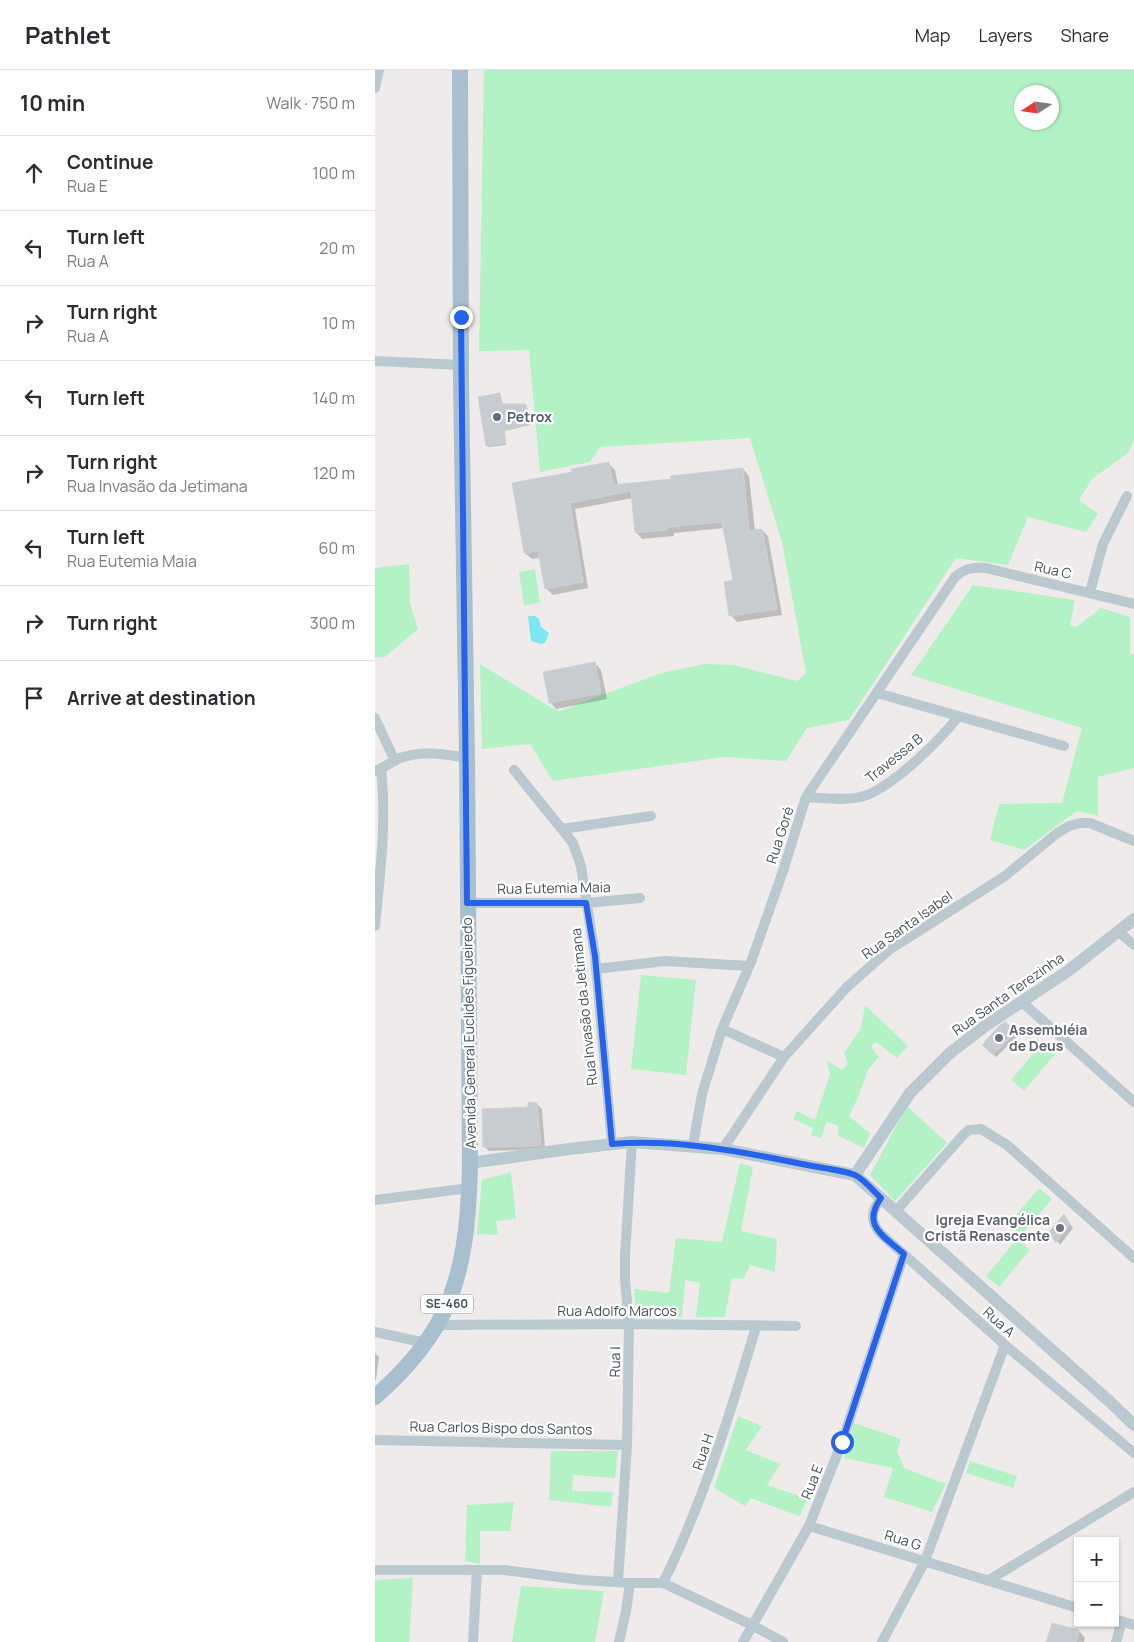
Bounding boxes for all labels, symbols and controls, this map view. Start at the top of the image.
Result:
text: Pathlet [25,18,111,51]
text: Map [915,23,950,47]
text: Layers [978,23,1032,47]
text: Share [1060,23,1109,47]
north arrow [1014,85,1059,130]
text: 10 min [20,89,85,117]
text: Walk · 750 m [266,92,355,114]
text: Continue [67,149,153,175]
icon: ahead [20,159,48,187]
text: 100 m [312,162,355,184]
text: Rua E [67,175,108,197]
text: Turn left [67,224,145,250]
icon: left [20,234,48,262]
text: 20 m [319,237,355,259]
text: Rua A [67,250,109,272]
text: Turn right [67,299,157,325]
route end [450,306,473,329]
icon: right [20,309,48,337]
text: 10 m [322,312,355,334]
text: Rua A [67,325,109,347]
icon: left [20,384,48,412]
text: Turn left [67,385,145,411]
text: 140 m [313,387,355,409]
place label: Petrox [507,407,552,426]
marker: Petrox [491,411,503,423]
text: Turn right [67,449,157,475]
icon: right [20,459,48,487]
text: 120 m [313,462,355,484]
text: Rua Invasão da Jetimana [67,475,248,497]
text: Turn left [67,524,145,550]
icon: left [20,534,48,562]
text: 60 m [319,537,355,559]
text: Rua Eutemia Maia [67,550,197,572]
street label: Rua C [1033,556,1074,583]
icon: right [20,609,48,637]
text: Turn right [67,610,157,636]
text: 300 m [310,612,355,634]
icon: arrive [20,684,48,712]
text: Arrive at destination [67,685,256,711]
street label: Travessa B [861,728,927,787]
street label: Rua Goré [761,804,798,866]
street label: Rua Eutemia Maia [497,877,611,898]
street label: Rua Santa Isabel [858,886,956,963]
street label: Avenida General Euclides Figueiredo [457,917,480,1149]
street label: Rua Invasão da Jetimana [566,927,601,1087]
street label: Rua Santa Terezinha [948,948,1067,1039]
place label: Assembléia de Deus [1009,1020,1087,1055]
marker: Assembléia de Deus [993,1032,1005,1044]
place label: Igreja Evangélica Cristã Renascente [925,1210,1050,1245]
marker: Igreja Evangélica Cristã Renascente [1054,1222,1066,1234]
road number: SE-460 [421,1294,473,1314]
street label: Rua Adolfo Marcos [557,1301,677,1320]
street label: Rua A [979,1302,1019,1341]
street label: Rua I [605,1346,624,1378]
street label: Rua Carlos Bispo dos Santos [409,1416,593,1439]
street label: Rua H [687,1431,718,1473]
route start [831,1431,854,1454]
street label: Rua E [796,1462,827,1502]
street label: Rua G [882,1525,924,1554]
map controls [1074,1537,1119,1627]
button: + [1074,1537,1119,1582]
button: − [1074,1582,1119,1627]

